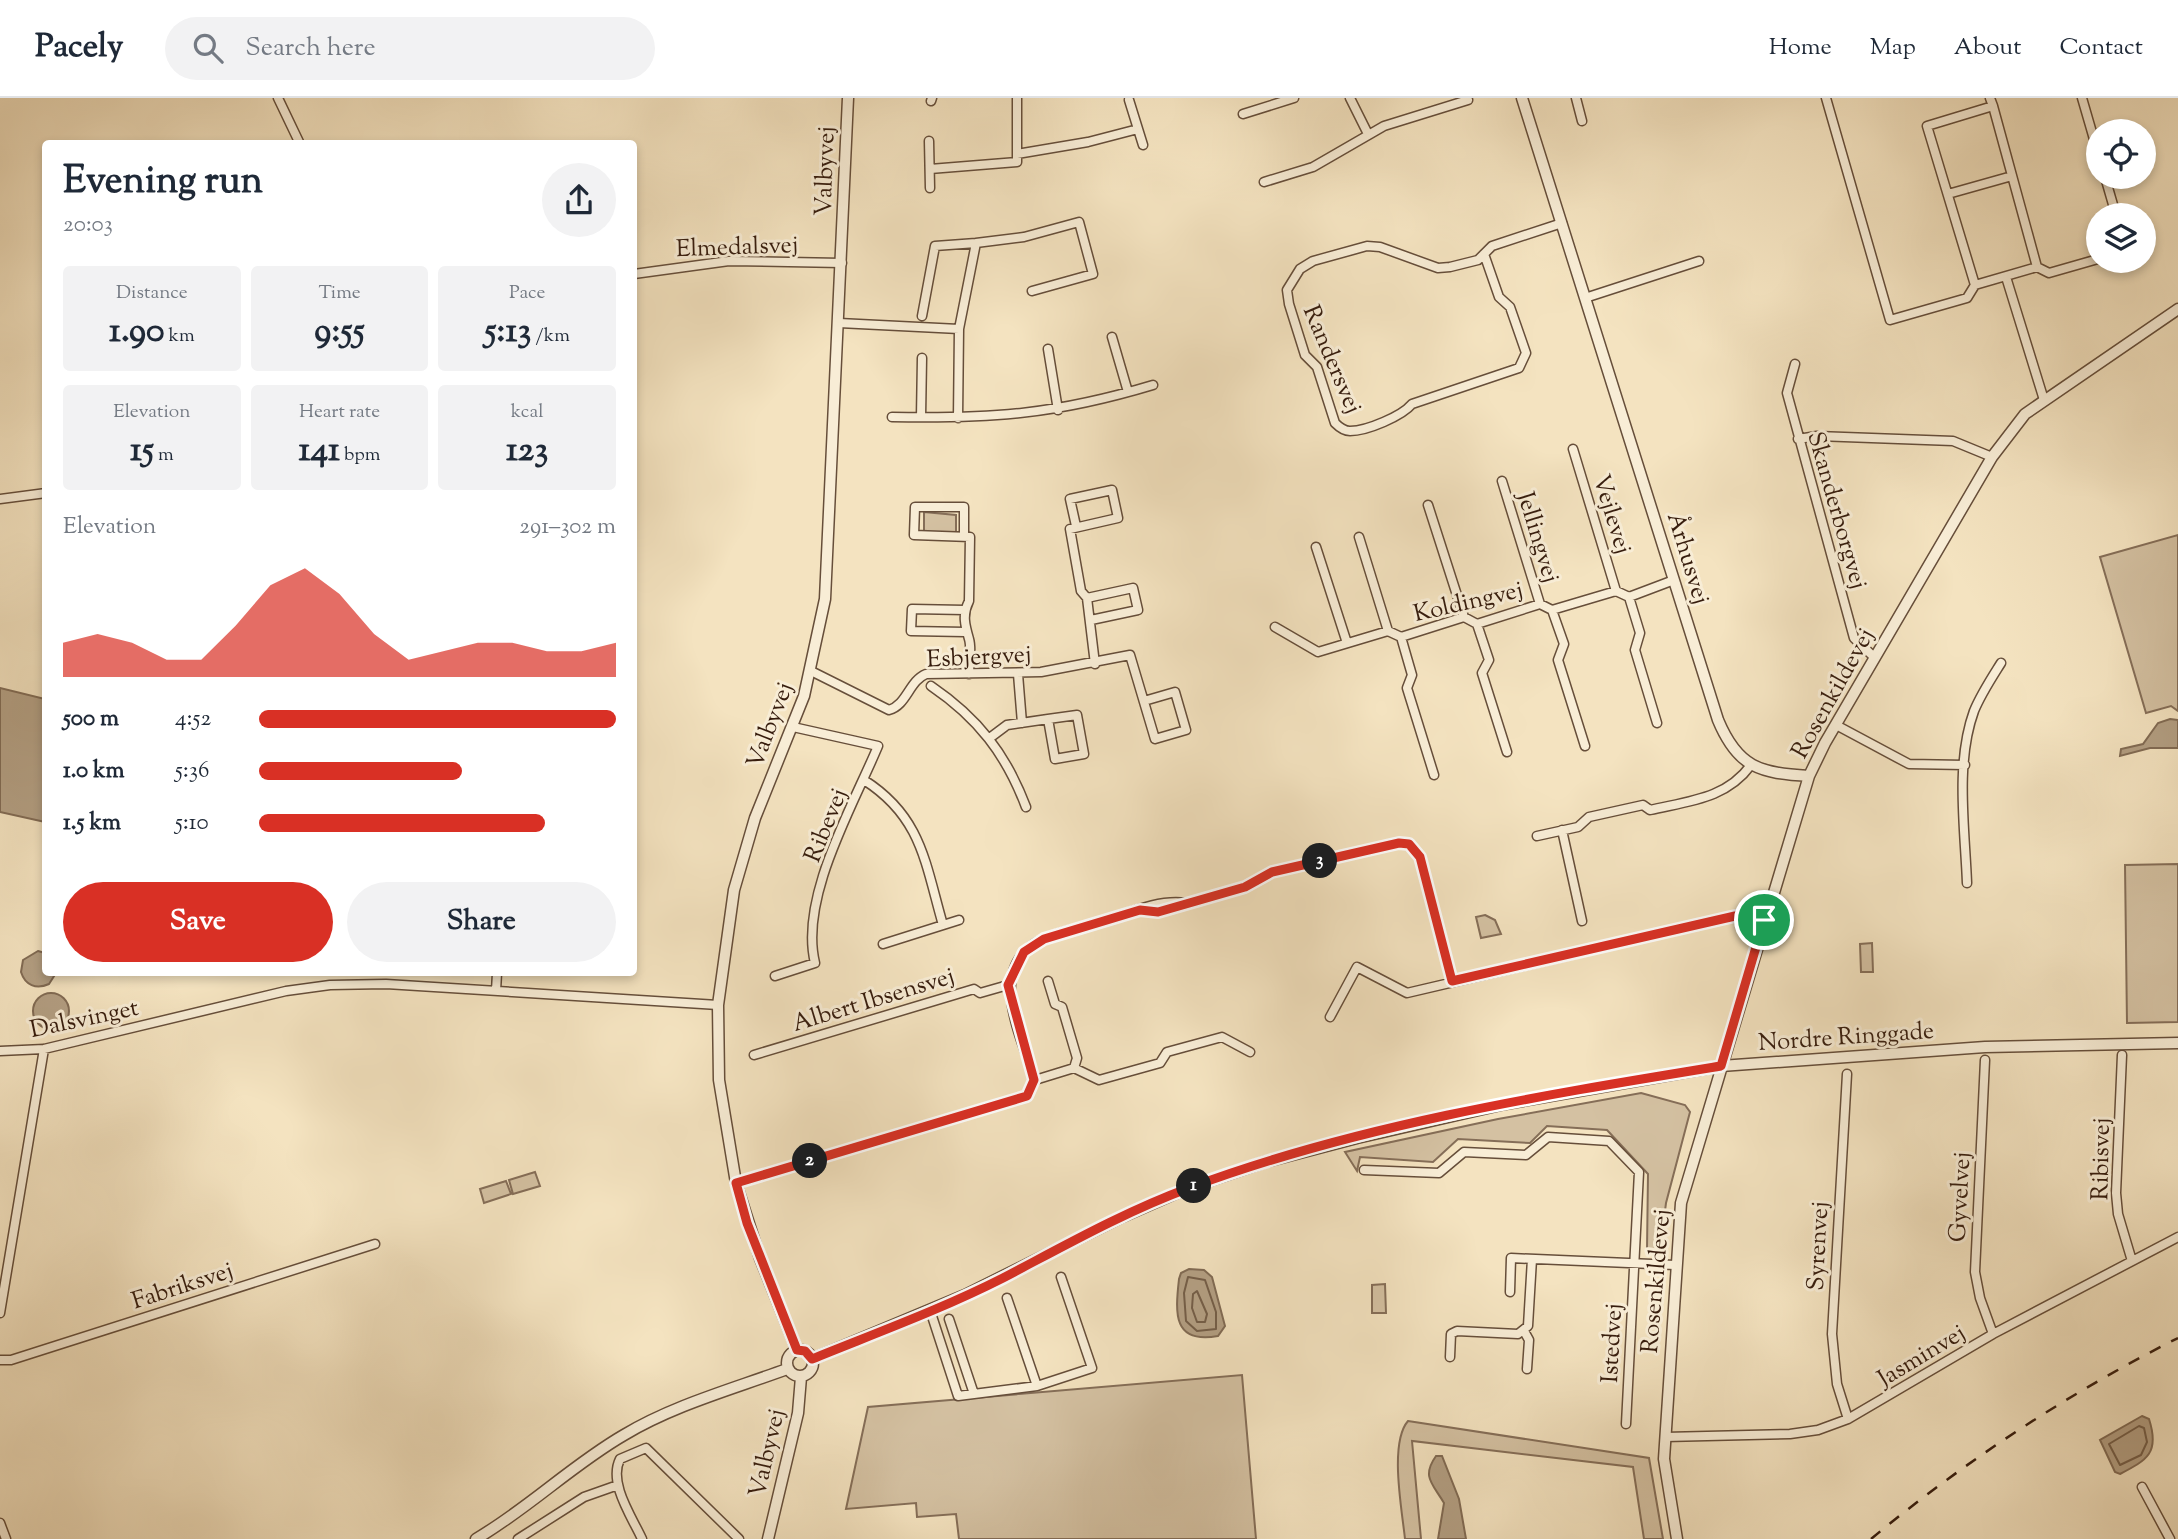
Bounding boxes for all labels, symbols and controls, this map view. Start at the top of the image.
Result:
search box [165,17,655,80]
text: Pacely [35,24,123,72]
icon: search [189,29,227,67]
text: Search here [245,30,376,67]
text: Home [1769,31,1832,65]
text: Map [1870,31,1916,65]
text: About [1954,31,2021,65]
text: Contact [2059,31,2143,65]
map controls [2086,119,2156,273]
button: locate [2086,119,2156,189]
street label: Valbyvej [807,126,845,217]
text: Evening run [63,156,263,210]
button: share [542,163,616,237]
button: layers [2086,203,2156,273]
text: 20:03 [63,209,113,242]
street label: Elmedalsvej [675,229,799,267]
text: Distance [116,280,188,307]
text: Time [318,280,361,307]
text: Pace [509,280,545,307]
street label: Randersvej [1293,300,1369,419]
text: 1.90 [109,307,165,358]
text: 9:55 [314,307,365,358]
text: 5:13 [484,307,532,358]
text: km [165,323,195,350]
text: /km [532,323,570,350]
text: Elevation [113,399,190,426]
text: Heart rate [299,399,380,426]
text: kcal [511,399,543,426]
text: 15 [130,426,154,477]
text: 141 [299,426,340,477]
text: 123 [506,426,548,477]
street label: Skanderborgvej [1797,428,1875,593]
text: m [154,442,174,469]
text: bpm [340,442,380,469]
street label: Vejlevej [1583,471,1639,559]
street label: Jellingvej [1507,486,1567,587]
street label: Århusvej [1657,508,1717,609]
text: Elevation [63,511,156,544]
text: 291–302 m [519,511,616,544]
street label: Koldingvej [1410,574,1527,632]
street label: Rosenkildevej [1784,623,1884,765]
street label: Esbjergvej [926,638,1032,678]
street label: Valbyvej [739,678,803,774]
text: 500 m [63,703,119,736]
text: 4:52 [175,703,211,736]
text: 1.0 km [63,755,125,788]
text: 5:36 [175,755,209,788]
street label: Ribevej [797,784,857,868]
text: 1.5 km [63,807,121,840]
text: 5:10 [175,807,209,840]
pin: 3 [1302,844,1338,878]
text: 3 [1316,847,1323,874]
button: Save [63,882,333,962]
button: Share [347,882,616,962]
pin [1734,890,1794,950]
icon: arrive [1745,901,1783,939]
street label: Albert Ibsensvej [788,960,959,1042]
street label: Dalsvinget [27,992,142,1048]
street label: Nordre Ringgade [1757,1015,1935,1061]
street label: Ribisvej [2084,1117,2120,1201]
pin: 2 [792,1144,828,1178]
text: 2 [805,1147,814,1174]
street label: Gyvelvej [1942,1151,1980,1243]
pin: 1 [1176,1168,1212,1204]
text: 1 [1190,1172,1197,1199]
street label: Syrenvej [1800,1201,1838,1292]
street label: Rosenkildevej [1634,1208,1680,1355]
street label: Fabriksvej [128,1255,238,1319]
street label: Istedvej [1594,1302,1632,1384]
street label: Jasminvej [1870,1317,1972,1397]
street label: Valbyvej [741,1406,795,1501]

